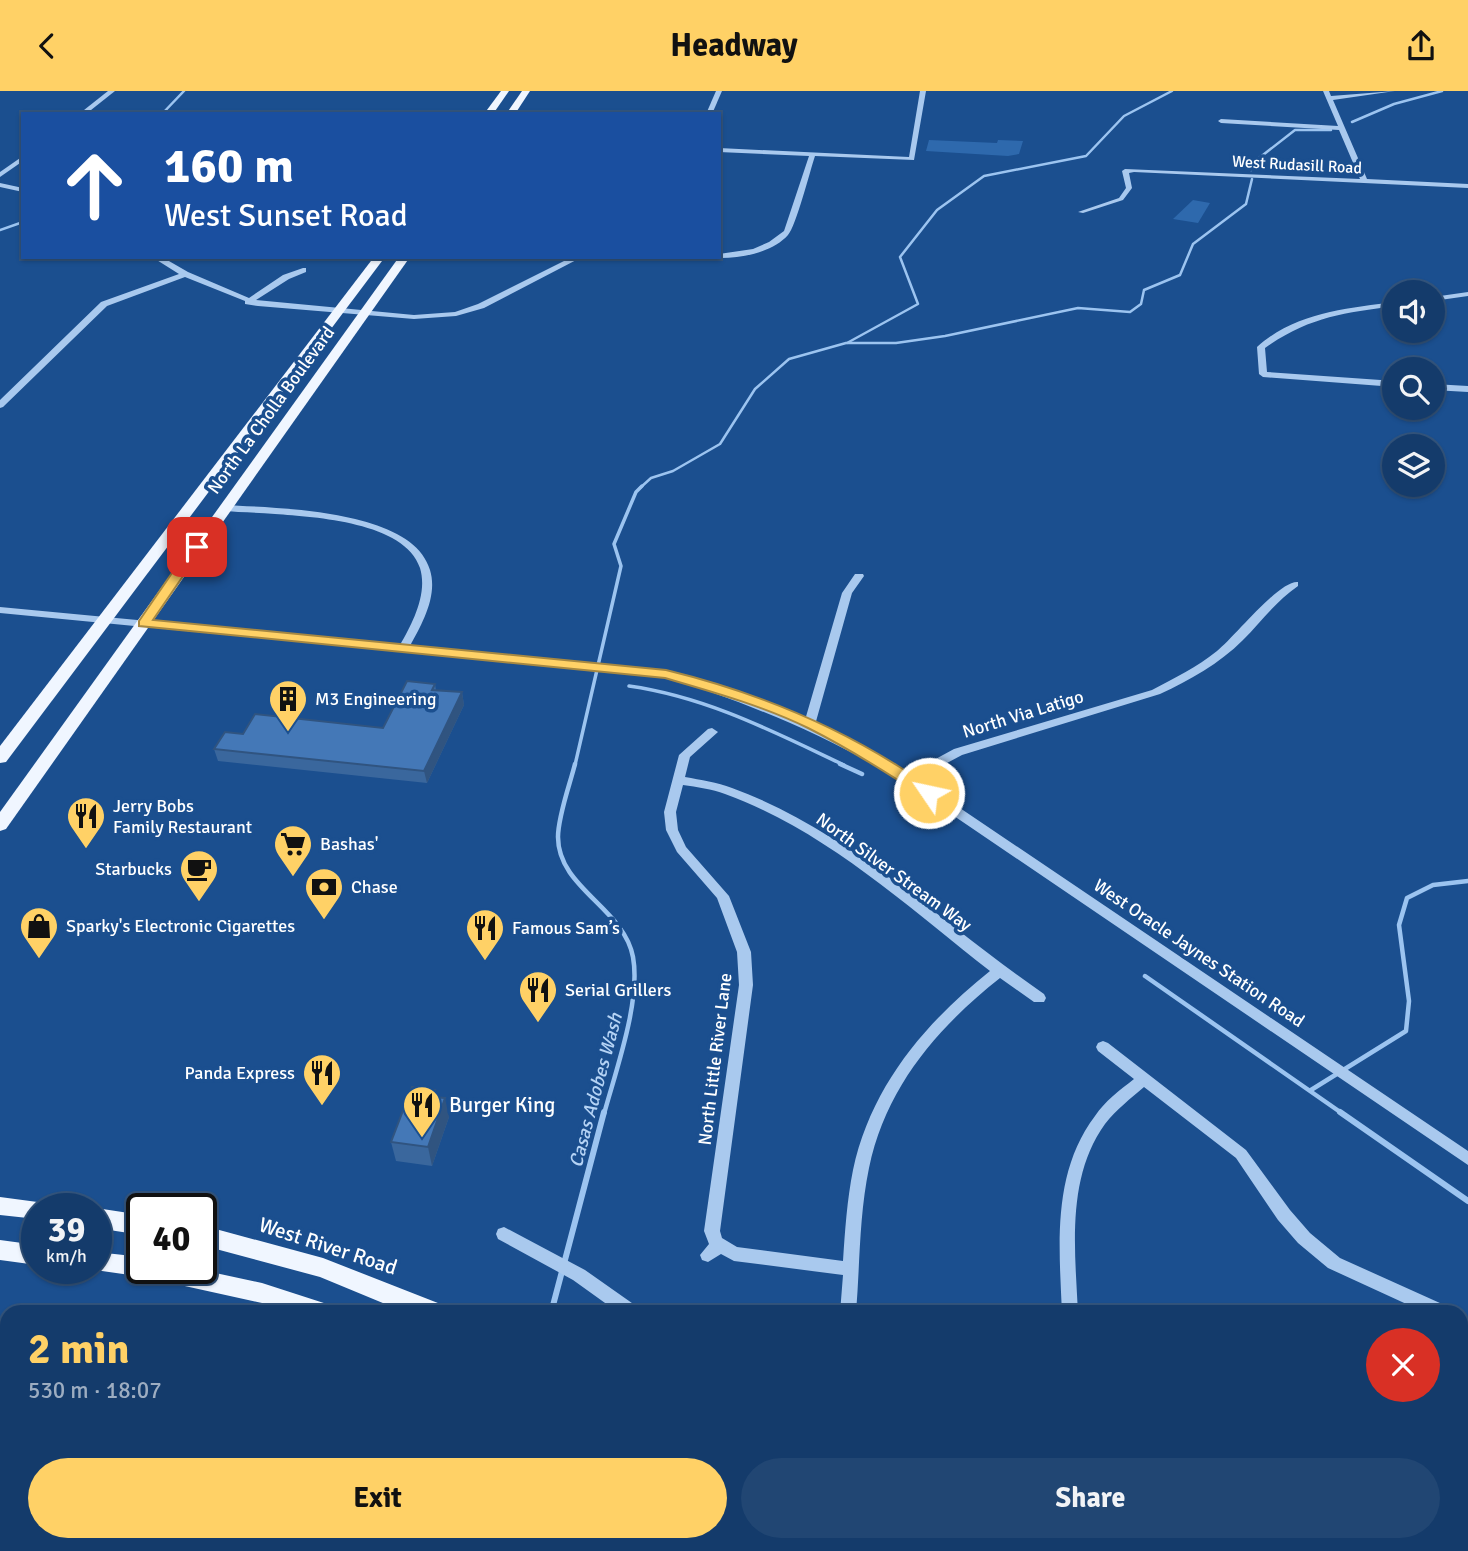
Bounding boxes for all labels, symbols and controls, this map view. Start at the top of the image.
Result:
text: Headway [670,26,798,65]
icon: back [28,27,66,65]
icon: share [1402,27,1440,65]
text: 160 m [164,136,294,196]
icon: ahead [49,140,140,231]
street label: West Rudasill Road [1231,152,1362,178]
text: West Sunset Road [164,196,408,235]
map controls [1382,280,1445,497]
button: sound [1382,280,1445,343]
street label: North La Cholla Boulevard [203,322,339,498]
button: search [1382,357,1445,420]
button: layers [1382,434,1445,497]
pin [167,517,227,577]
icon: arrive [178,528,216,566]
building icon: M3 Engineering [267,678,309,733]
street label: North Via Latigo [960,685,1086,743]
place label: M3 Engineering [315,688,437,710]
position arrow [892,756,966,830]
restaurant icon: Jerry Bobs Family Restaurant [65,795,107,850]
place label: Jerry Bobs Family Restaurant [113,795,252,838]
street label: North Silver Stream Way [812,808,977,936]
supermarket icon: Bashas' [272,823,314,878]
place label: Bashas' [320,833,378,855]
cafe icon: Starbucks [178,848,220,903]
place label: Starbucks [95,858,172,880]
bank icon: Chase [303,866,345,921]
street label: West Oracle Jaynes Station Road [1089,874,1309,1032]
place label: Chase [351,876,398,898]
shop icon: Sparky's Electronic Cigarettes [18,905,60,960]
restaurant icon: Famous Sam’s [464,907,506,962]
place label: Sparky's Electronic Cigarettes [66,915,295,937]
place label: Famous Sam’s [512,917,620,939]
restaurant icon: Serial Grillers [517,969,559,1024]
street label: North Little River Lane [694,972,736,1146]
place label: Serial Grillers [565,979,671,1001]
water label: Casas Adobes Wash [564,1010,628,1170]
restaurant icon: Panda Express [301,1052,343,1107]
place label: Panda Express [185,1062,295,1084]
restaurant icon: Burger King [401,1084,443,1139]
place label: Burger King [449,1092,555,1118]
speed limit sign: 40 [126,1193,217,1284]
text: 39 [48,1208,85,1251]
street label: West River Road [256,1211,400,1281]
text: km/h [46,1245,87,1267]
text: 2 min [28,1324,129,1375]
button: close [1366,1328,1440,1402]
text: 530 m · 18:07 [28,1376,162,1405]
button: Exit [28,1458,727,1538]
button: Share [741,1458,1440,1538]

